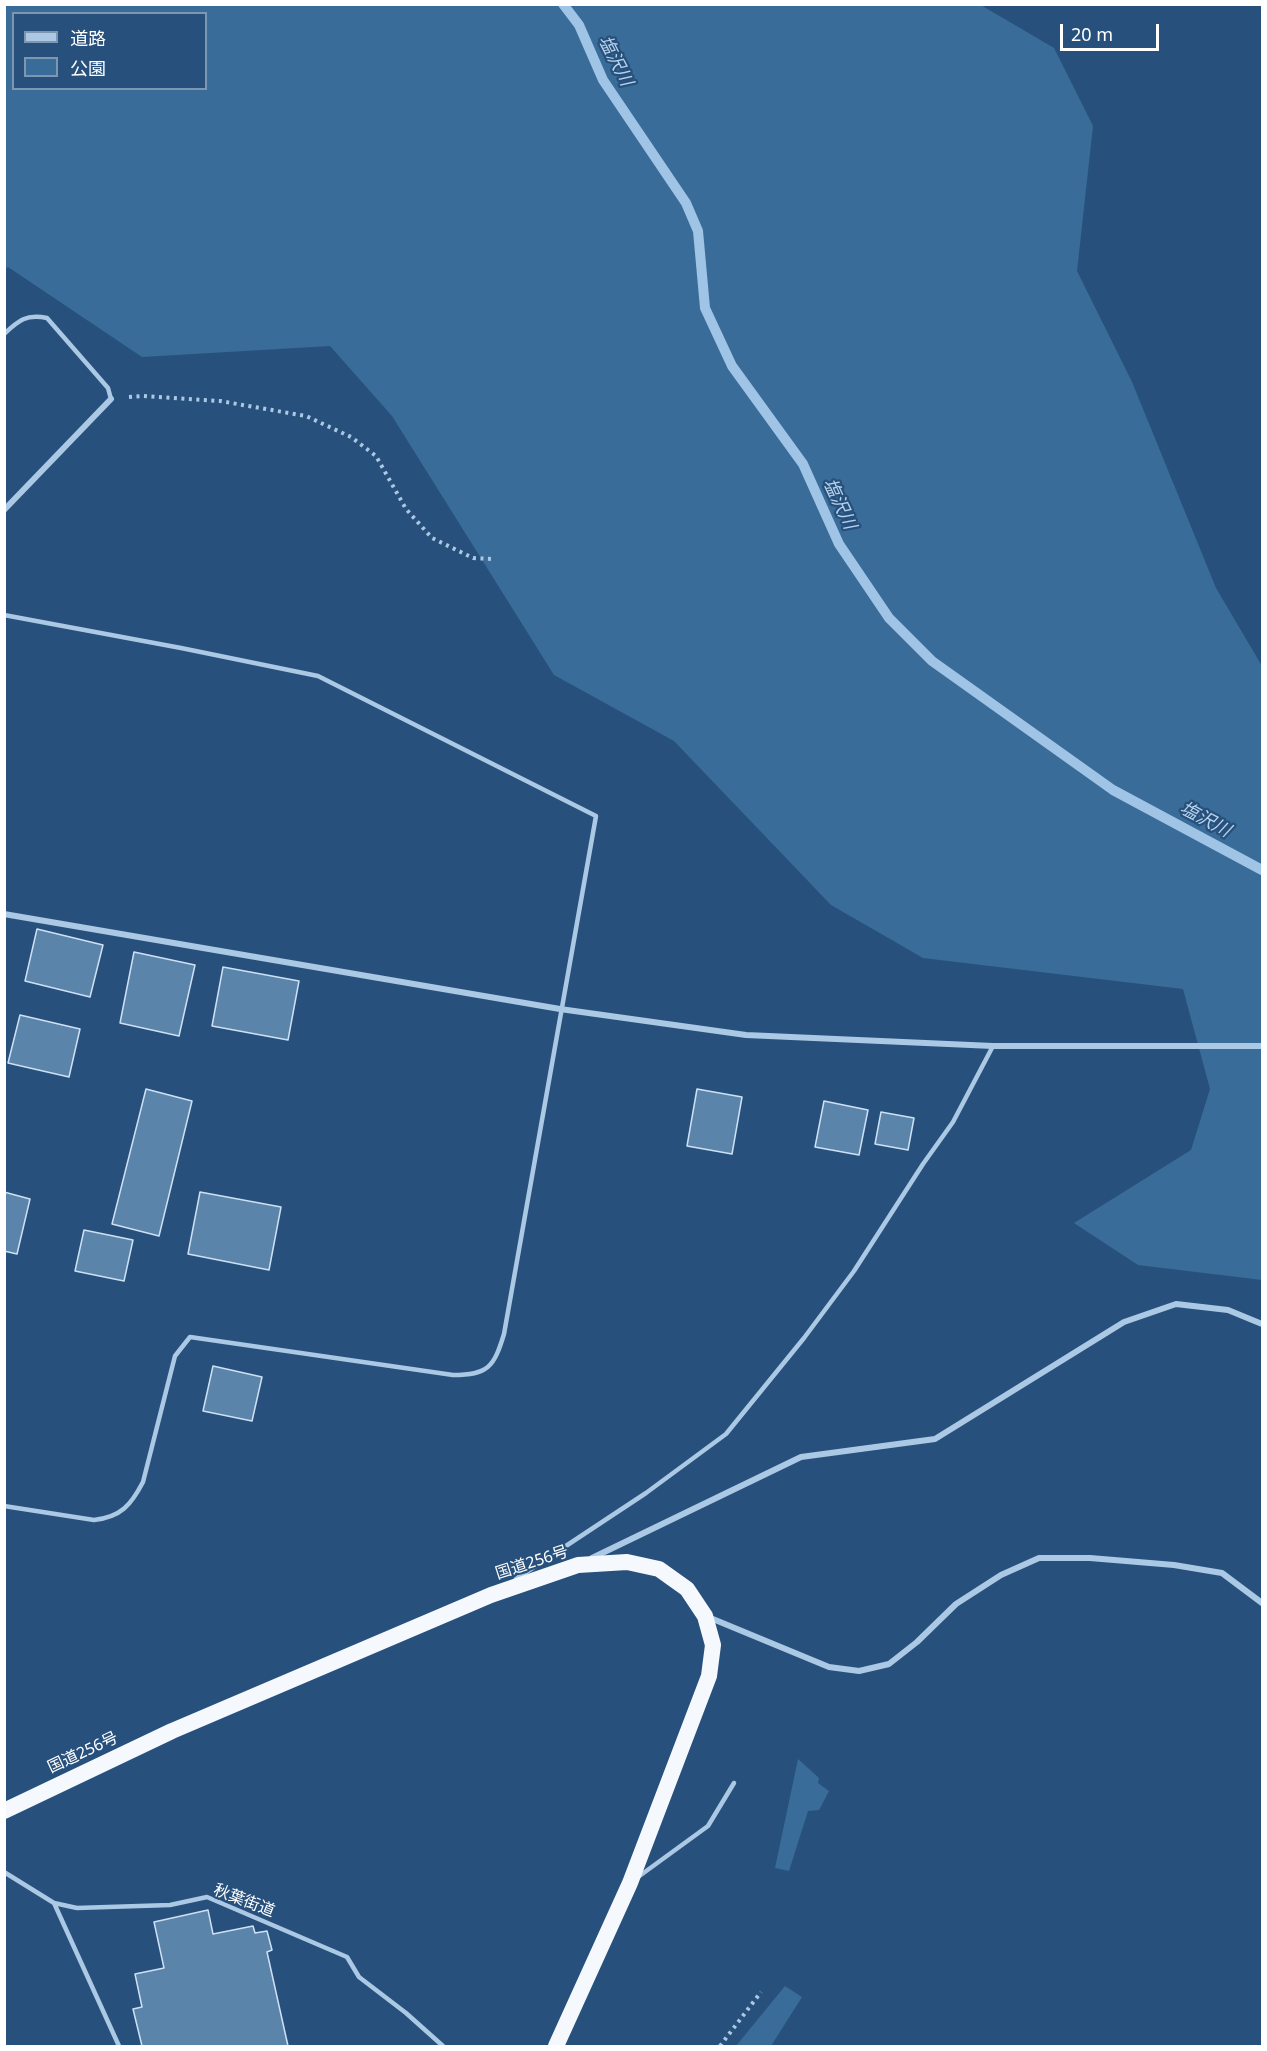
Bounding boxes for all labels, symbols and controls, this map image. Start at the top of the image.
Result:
legend [12,12,207,90]
scale bar [1063,12,1162,50]
text: 20 m [1071,22,1113,46]
text: 道路 [70,26,106,50]
water label: 塩沢川 [593,32,637,90]
text: 公園 [70,56,106,80]
water label: 塩沢川 [818,475,860,533]
water label: 塩沢川 [1176,798,1234,842]
street label: 国道256号 [493,1542,571,1584]
street label: 国道256号 [45,1728,121,1778]
street label: 秋葉街道 [211,1881,277,1921]

